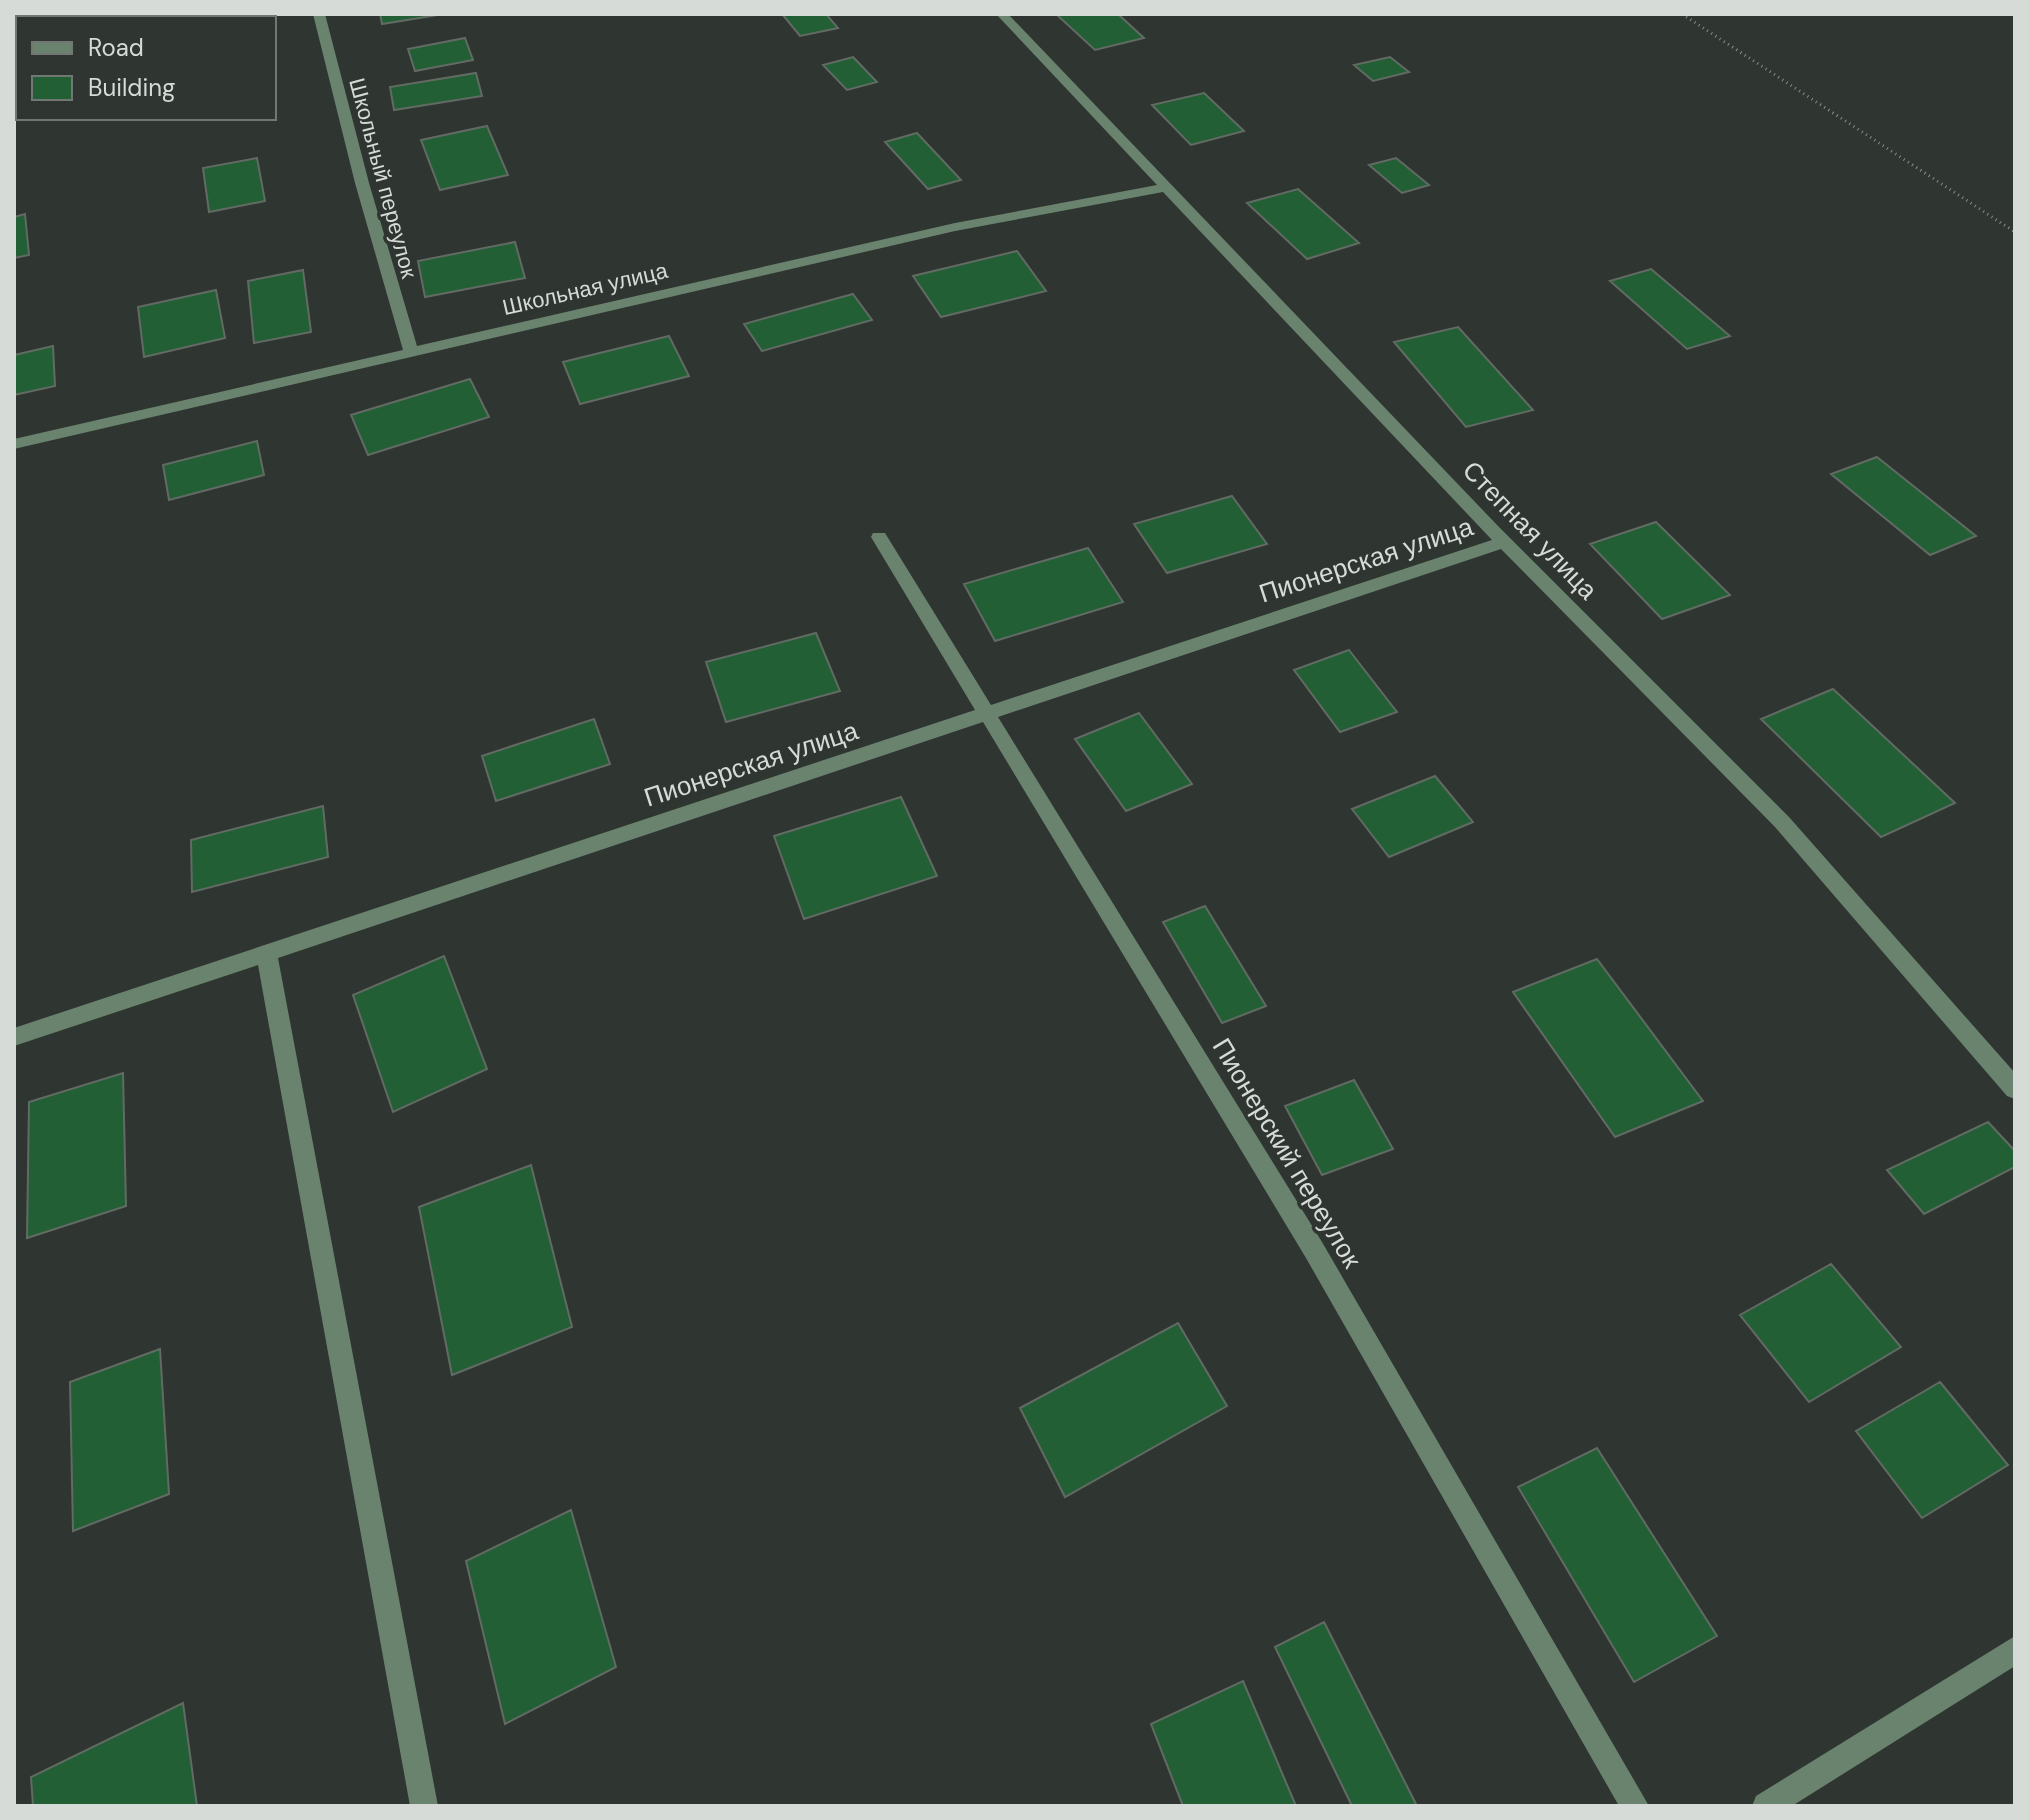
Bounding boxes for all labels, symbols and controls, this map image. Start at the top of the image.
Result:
legend [16,16,276,120]
text: Road [88,32,144,63]
text: Building [88,72,175,103]
street label: Школьный переулок [342,75,424,282]
street label: Школьная улица [500,256,671,322]
street label: Степная улица [1455,453,1605,607]
street label: Пионерская улица [1255,509,1478,611]
street label: Пионерская улица [640,713,863,815]
street label: Пионерский переулок [1205,1032,1369,1275]

